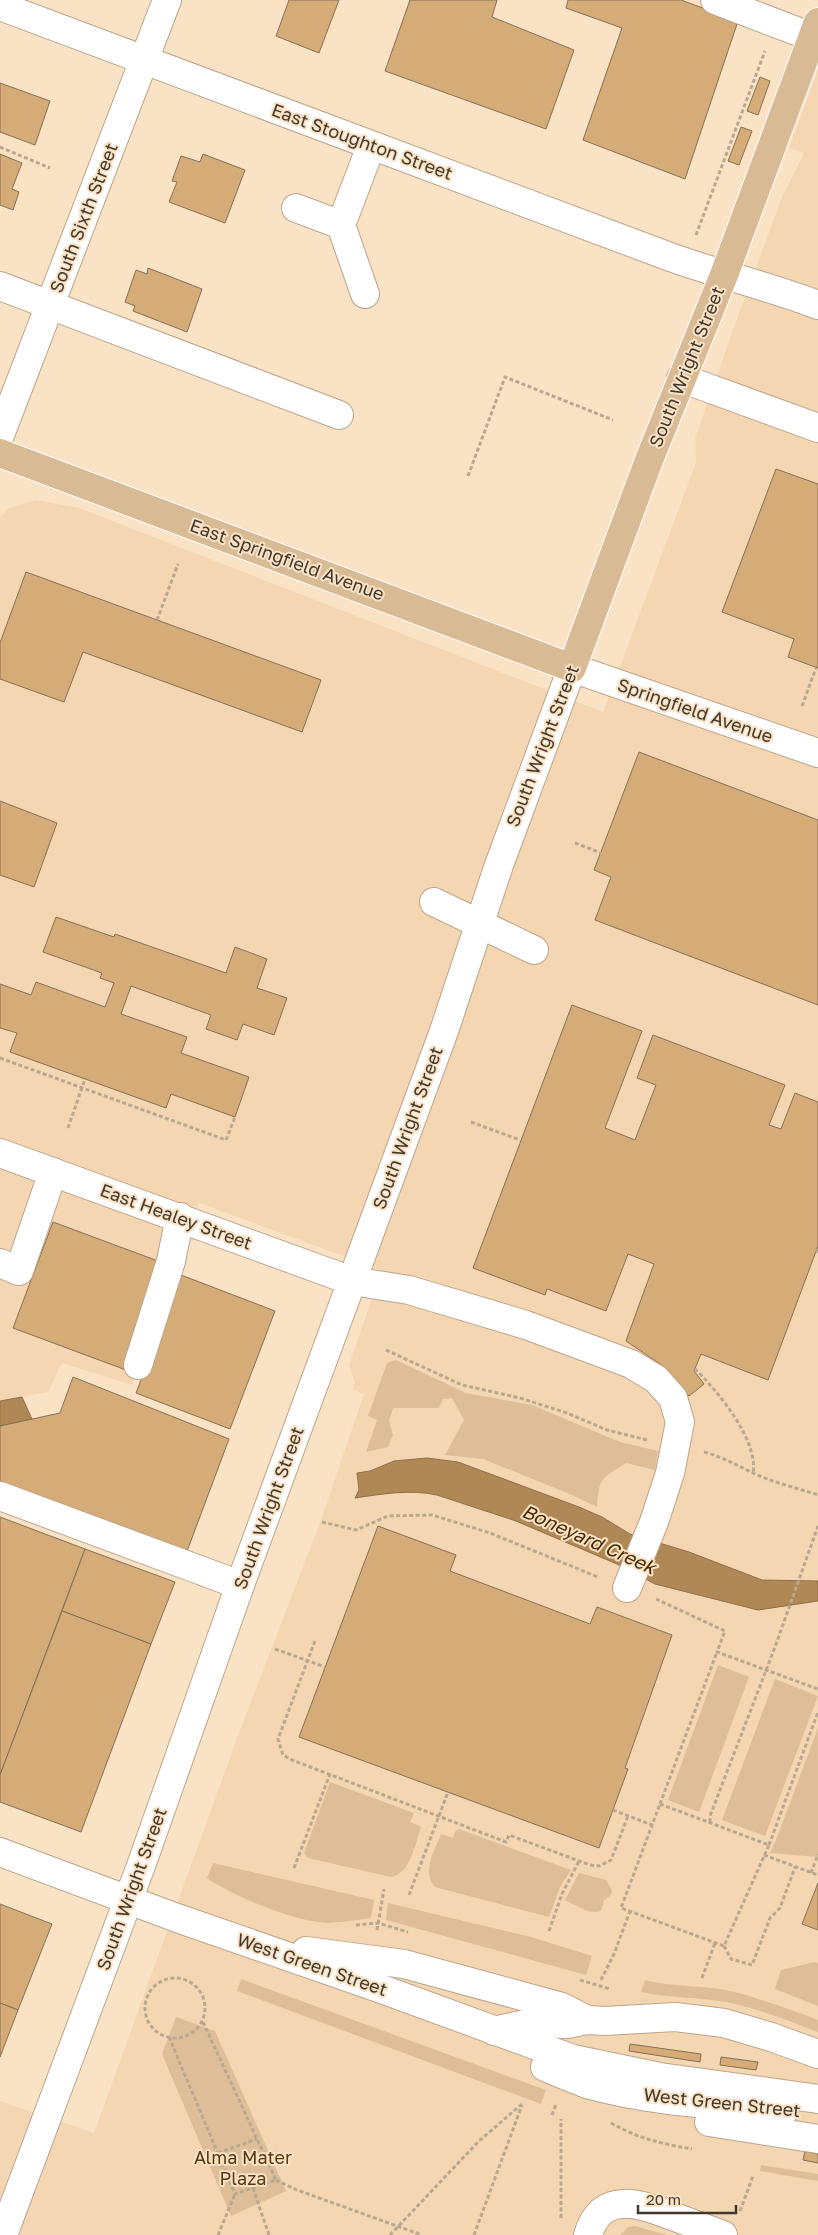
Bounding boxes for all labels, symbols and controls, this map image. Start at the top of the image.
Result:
street label: East Stoughton Street [269,98,456,184]
street label: South Sixth Street [44,140,122,296]
street label: South Wright Street [644,283,728,450]
street label: East Springfield Avenue [187,514,388,605]
street label: South Wright Street [501,662,583,830]
street label: Springfield Avenue [615,673,776,747]
street label: South Wright Street [367,1043,447,1212]
street label: East Healey Street [97,1178,255,1254]
street label: South Wright Street [228,1423,308,1592]
water label: Boneyard Creek [519,1499,662,1579]
street label: South Wright Street [91,1804,171,1973]
street label: West Green Street [234,1928,390,2000]
street label: West Green Street [643,2083,802,2121]
park label: Alma Mater Plaza [194,2146,292,2189]
scale bar [638,2182,736,2214]
text: 20 m [646,2190,681,2208]

